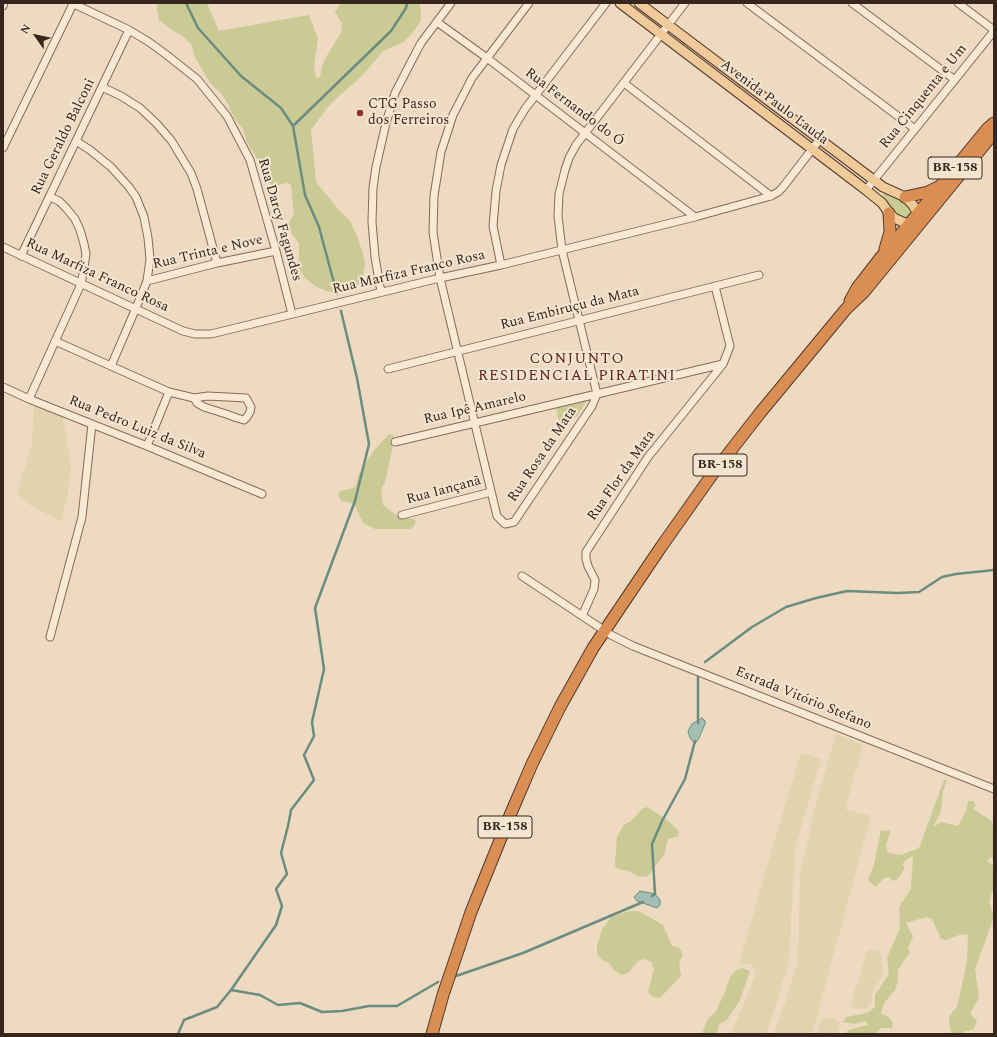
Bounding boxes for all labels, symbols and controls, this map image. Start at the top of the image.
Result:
north arrow [16,16,56,56]
text: N [16,21,35,38]
street label: Rua Cinquenta e Um [877,41,971,153]
street label: Avenida Paulo Lauda [717,57,831,149]
street label: Rua Fernando do Ó [521,65,627,151]
street label: Rua Geraldo Balconi [29,76,99,198]
place label: CTG Passo dos Ferreiros [368,97,449,130]
marker: CTG Passo dos Ferreiros [355,108,365,118]
street label: Rua Darcy Fagundes [253,157,305,283]
road number: BR-158 [928,157,982,179]
street label: Rua Trinta e Nove [151,232,265,274]
street label: Rua Marfiza Franco Rosa [23,235,171,317]
street label: Rua Marfiza Franco Rosa [331,247,487,299]
street label: Rua Embiruçu da Mata [499,284,641,334]
district label: CONJUNTO RESIDENCIAL PIRATINI [478,351,676,386]
street label: Rua Ipê Amarelo [422,389,528,429]
street label: Rua Pedro Luiz da Silva [66,393,208,463]
street label: Rua Rosa da Mata [505,404,581,506]
street label: Rua Flor da Mata [585,427,659,525]
road number: BR-158 [693,454,747,476]
street label: Rua Iançanã [405,473,483,509]
street label: Estrada Vitório Stefano [732,664,874,734]
road number: BR-158 [478,816,532,838]

